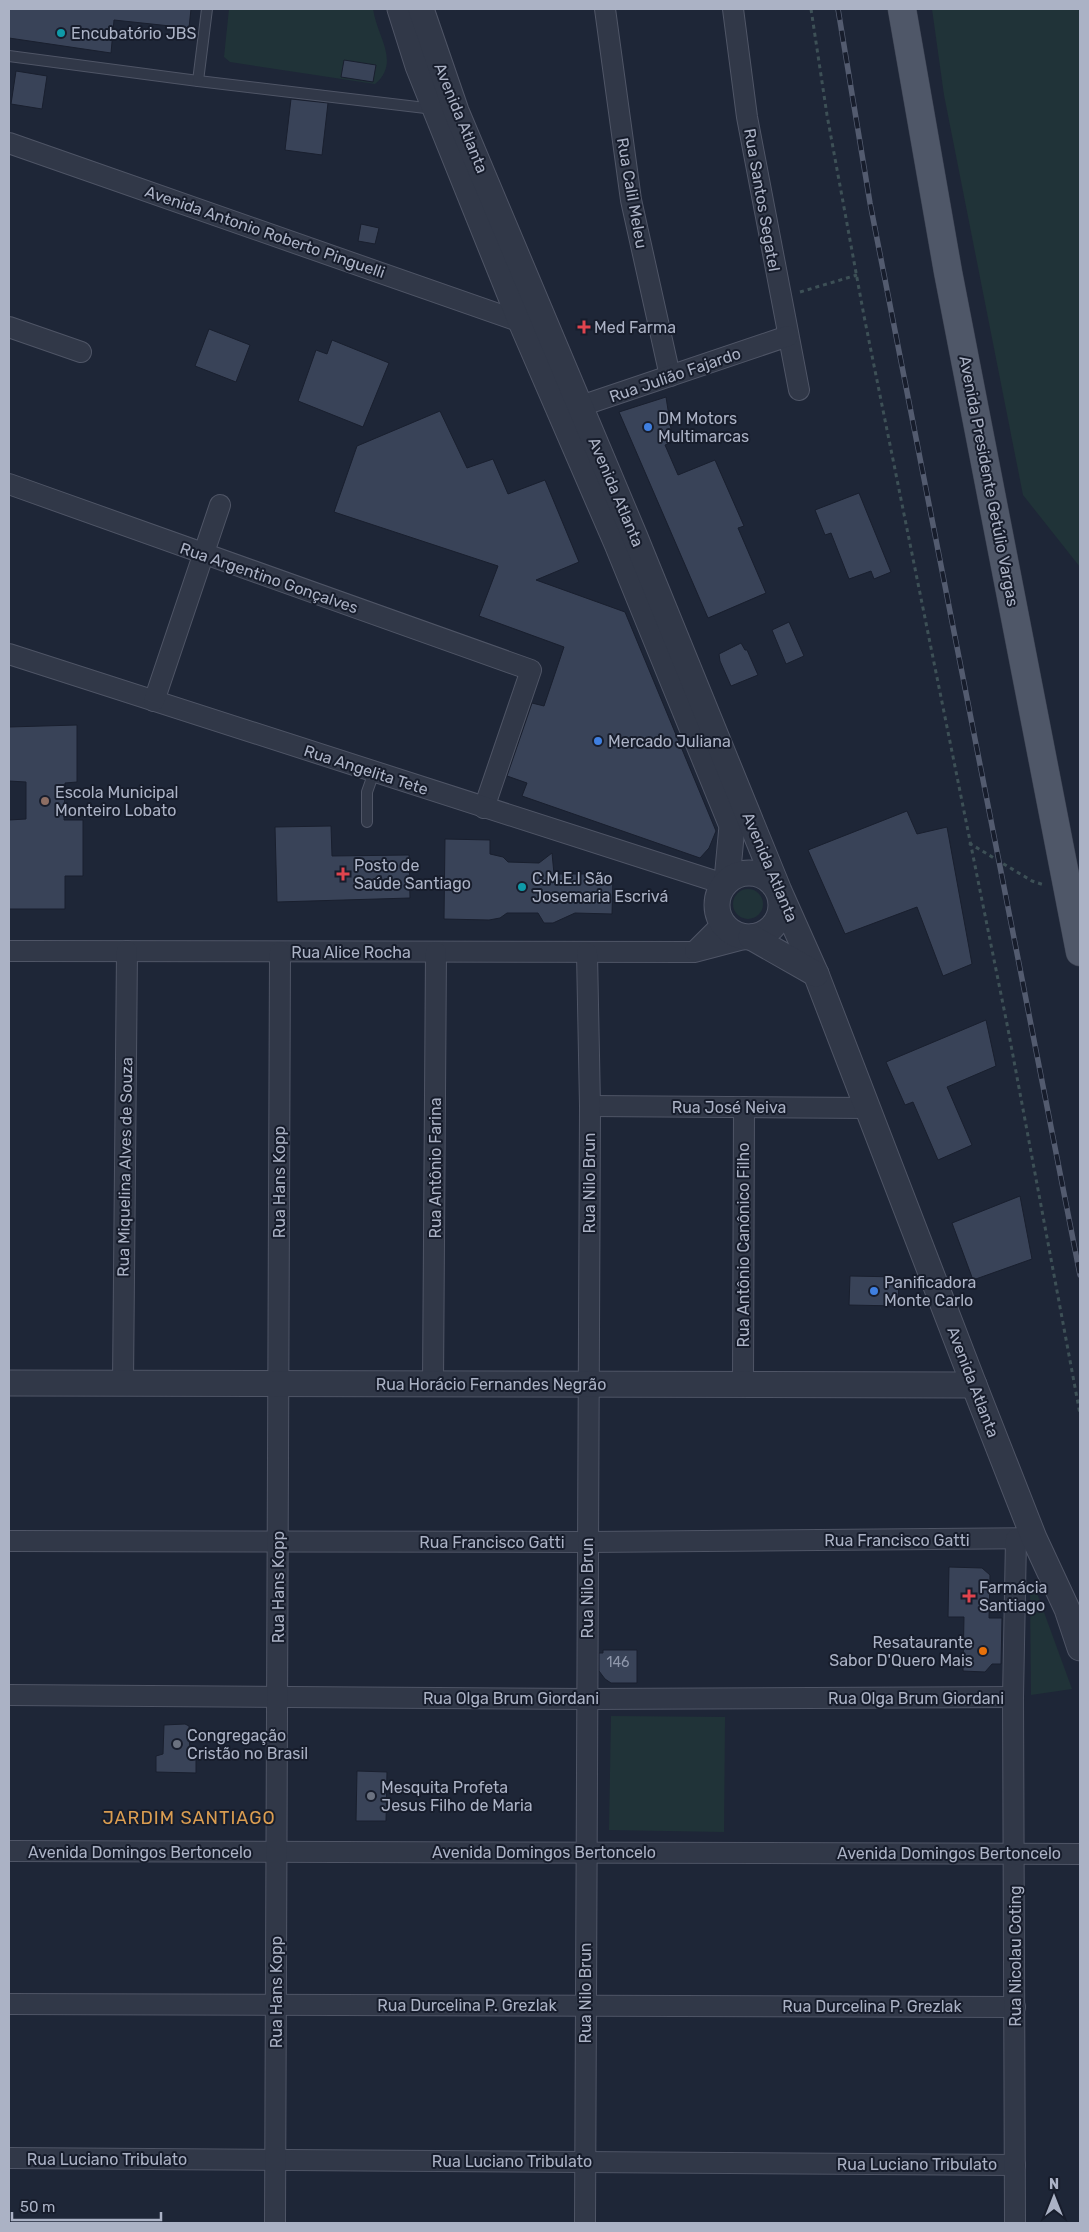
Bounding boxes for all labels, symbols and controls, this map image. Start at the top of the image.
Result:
place label: Encubatório JBS [71,24,196,43]
marker: Encubatório JBS [55,27,67,39]
street label: Avenida Atlanta [430,60,492,176]
street label: Rua Santos Segatel [740,127,784,273]
street label: Rua Calil Meleu [613,136,651,250]
street label: Avenida Antonio Roberto Pinguelli [142,182,388,282]
place label: Med Farma [594,318,676,337]
marker: Med Farma [578,321,590,333]
street label: Rua Julião Fajardo [607,344,743,406]
street label: Avenida Presidente Getúlio Vargas [955,354,1023,608]
place label: DM Motors Multimarcas [658,409,749,446]
marker: DM Motors Multimarcas [642,421,654,433]
street label: Avenida Atlanta [584,434,648,550]
street label: Rua Argentino Gonçalves [177,539,361,617]
place label: Mercado Juliana [608,732,731,751]
marker: Mercado Juliana [592,735,604,747]
street label: Rua Angelita Tete [301,741,431,799]
place label: Escola Municipal Monteiro Lobato [55,783,178,820]
marker: Escola Municipal Monteiro Lobato [39,795,51,807]
street label: Avenida Atlanta [738,809,802,925]
place label: Posto de Saúde Santiago [354,856,471,893]
marker: Posto de Saúde Santiago [336,867,350,881]
place label: C.M.E.I São Josemaria Escrivá [532,869,668,906]
marker: C.M.E.I São Josemaria Escrivá [516,881,528,893]
street label: Rua Alice Rocha [291,943,411,962]
street label: Rua Miquelina Alves de Souza [114,1057,136,1277]
street label: Rua Antônio Farina [426,1097,445,1239]
street label: Rua José Neiva [672,1098,786,1117]
street label: Rua Hans Kopp [270,1126,289,1238]
street label: Rua Nilo Brun [580,1133,599,1233]
street label: Rua Antônio Canônico Filho [734,1143,753,1347]
place label: Panificadora Monte Carlo [884,1273,976,1310]
marker: Panificadora Monte Carlo [868,1285,880,1297]
street label: Avenida Atlanta [943,1324,1003,1440]
street label: Rua Horácio Fernandes Negrão [376,1375,606,1394]
street label: Rua Hans Kopp [269,1531,288,1643]
street label: Rua Francisco Gatti [824,1531,970,1550]
street label: Rua Francisco Gatti [419,1533,565,1552]
street label: Rua Nilo Brun [578,1538,597,1638]
place label: Farmácia Santiago [979,1578,1047,1615]
marker: Farmácia Santiago [963,1590,975,1602]
place label: Resataurante Sabor D'Quero Mais [829,1633,973,1670]
marker: Resataurante Sabor D'Quero Mais [977,1645,989,1657]
house number: 146 [606,1654,630,1671]
street label: Rua Olga Brum Giordani [423,1689,599,1708]
street label: Rua Olga Brum Giordani [828,1689,1004,1708]
place label: Congregação Cristão no Brasil [187,1726,308,1763]
marker: Congregação Cristão no Brasil [171,1738,183,1750]
place label: Mesquita Profeta Jesus Filho de Maria [381,1778,533,1815]
marker: Mesquita Profeta Jesus Filho de Maria [365,1790,377,1802]
district label: JARDIM SANTIAGO [102,1807,276,1829]
street label: Avenida Domingos Bertoncelo [28,1843,252,1862]
street label: Avenida Domingos Bertoncelo [432,1843,656,1862]
street label: Avenida Domingos Bertoncelo [837,1844,1061,1863]
street label: Rua Nicolau Coting [1006,1885,1025,2027]
street label: Rua Hans Kopp [267,1936,286,2048]
street label: Rua Nilo Brun [576,1943,595,2043]
street label: Rua Durcelina P. Grezlak [377,1996,557,2015]
street label: Rua Durcelina P. Grezlak [782,1997,962,2016]
street label: Rua Luciano Tribulato [27,2150,187,2169]
street label: Rua Luciano Tribulato [432,2152,592,2171]
street label: Rua Luciano Tribulato [837,2155,997,2174]
north arrow [1029,2172,1079,2222]
text: N [1049,2176,1059,2193]
scale bar [12,2190,161,2222]
text: 50 m [20,2198,55,2216]

